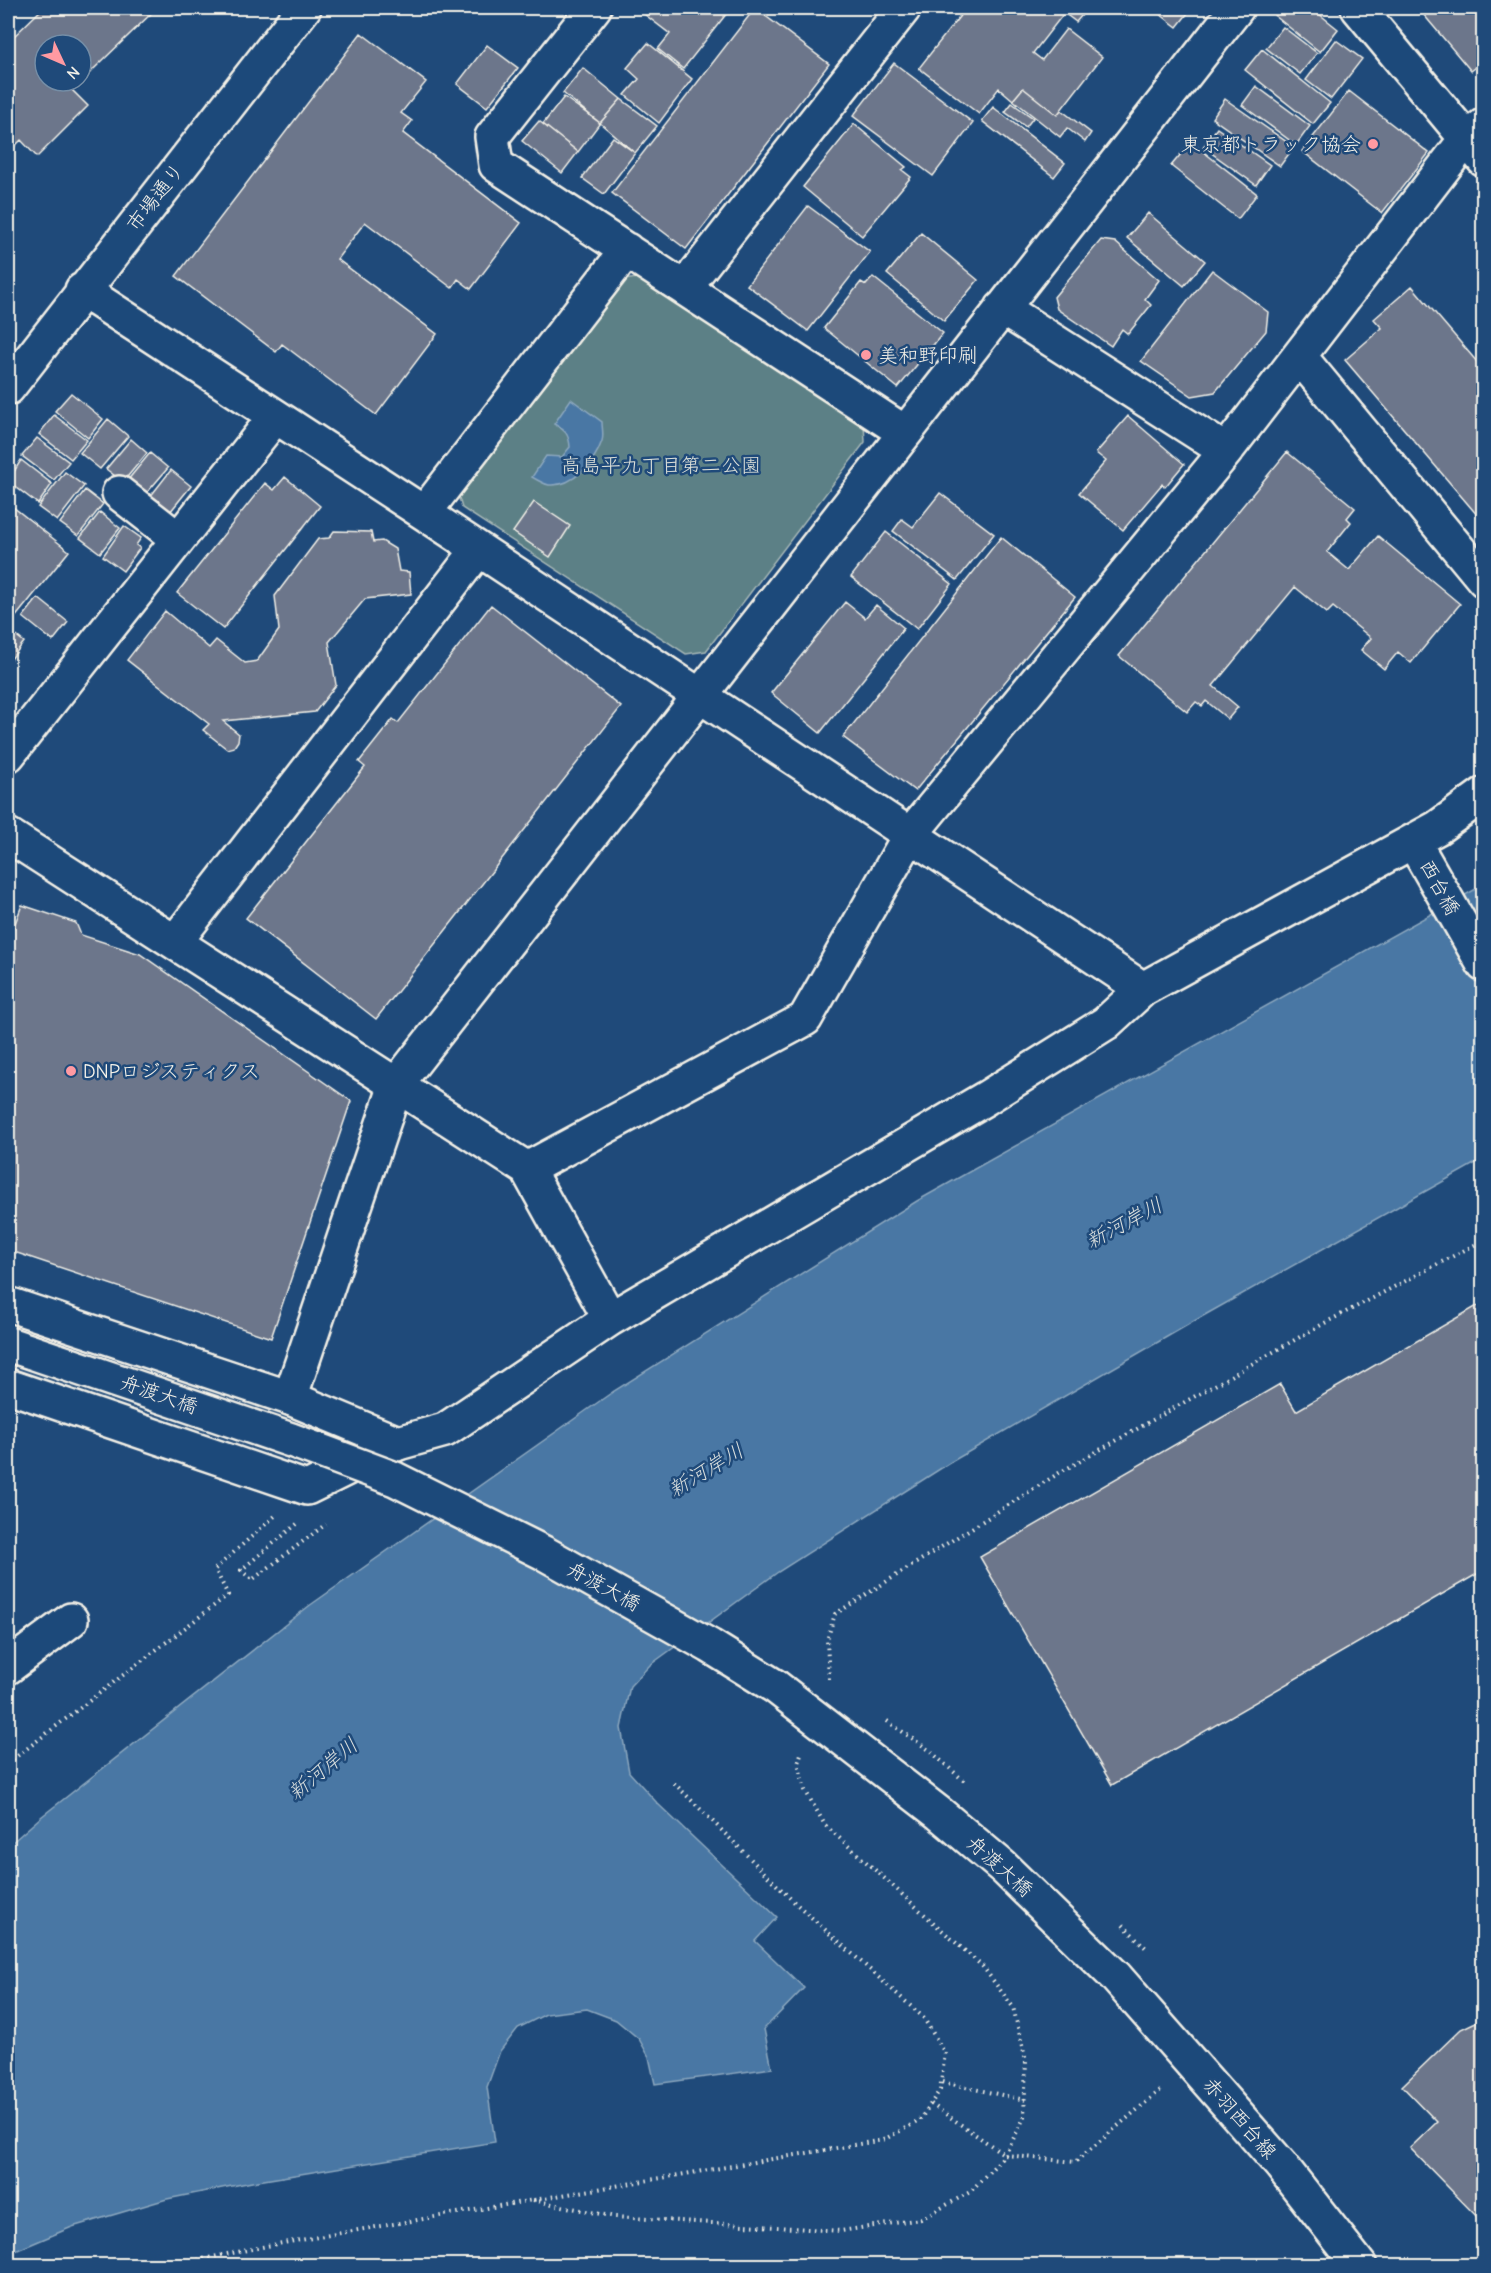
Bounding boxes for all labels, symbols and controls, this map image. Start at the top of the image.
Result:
north arrow [33,33,93,93]
text: N [63,63,83,83]
place label: 東京都トラック協会 [1181,133,1361,156]
marker: 東京都トラック協会 [1366,137,1380,151]
street label: 市場通り [122,159,189,236]
place label: 美和野印刷 [878,344,978,367]
marker: 美和野印刷 [859,348,873,362]
park label: 高島平九丁目第二公園 [561,454,761,477]
street label: 西台橋 [1415,855,1464,919]
place label: DNPロジスティクス [83,1060,260,1083]
marker: DNPロジスティクス [64,1064,78,1078]
water label: 新河岸川 [1081,1193,1167,1253]
street label: 舟渡大橋 [117,1371,200,1418]
water label: 新河岸川 [664,1438,748,1502]
street label: 舟渡大橋 [563,1557,644,1616]
water label: 新河岸川 [283,1733,363,1805]
street label: 舟渡大橋 [962,1831,1037,1902]
street label: 赤羽西台線 [1198,2073,1281,2164]

